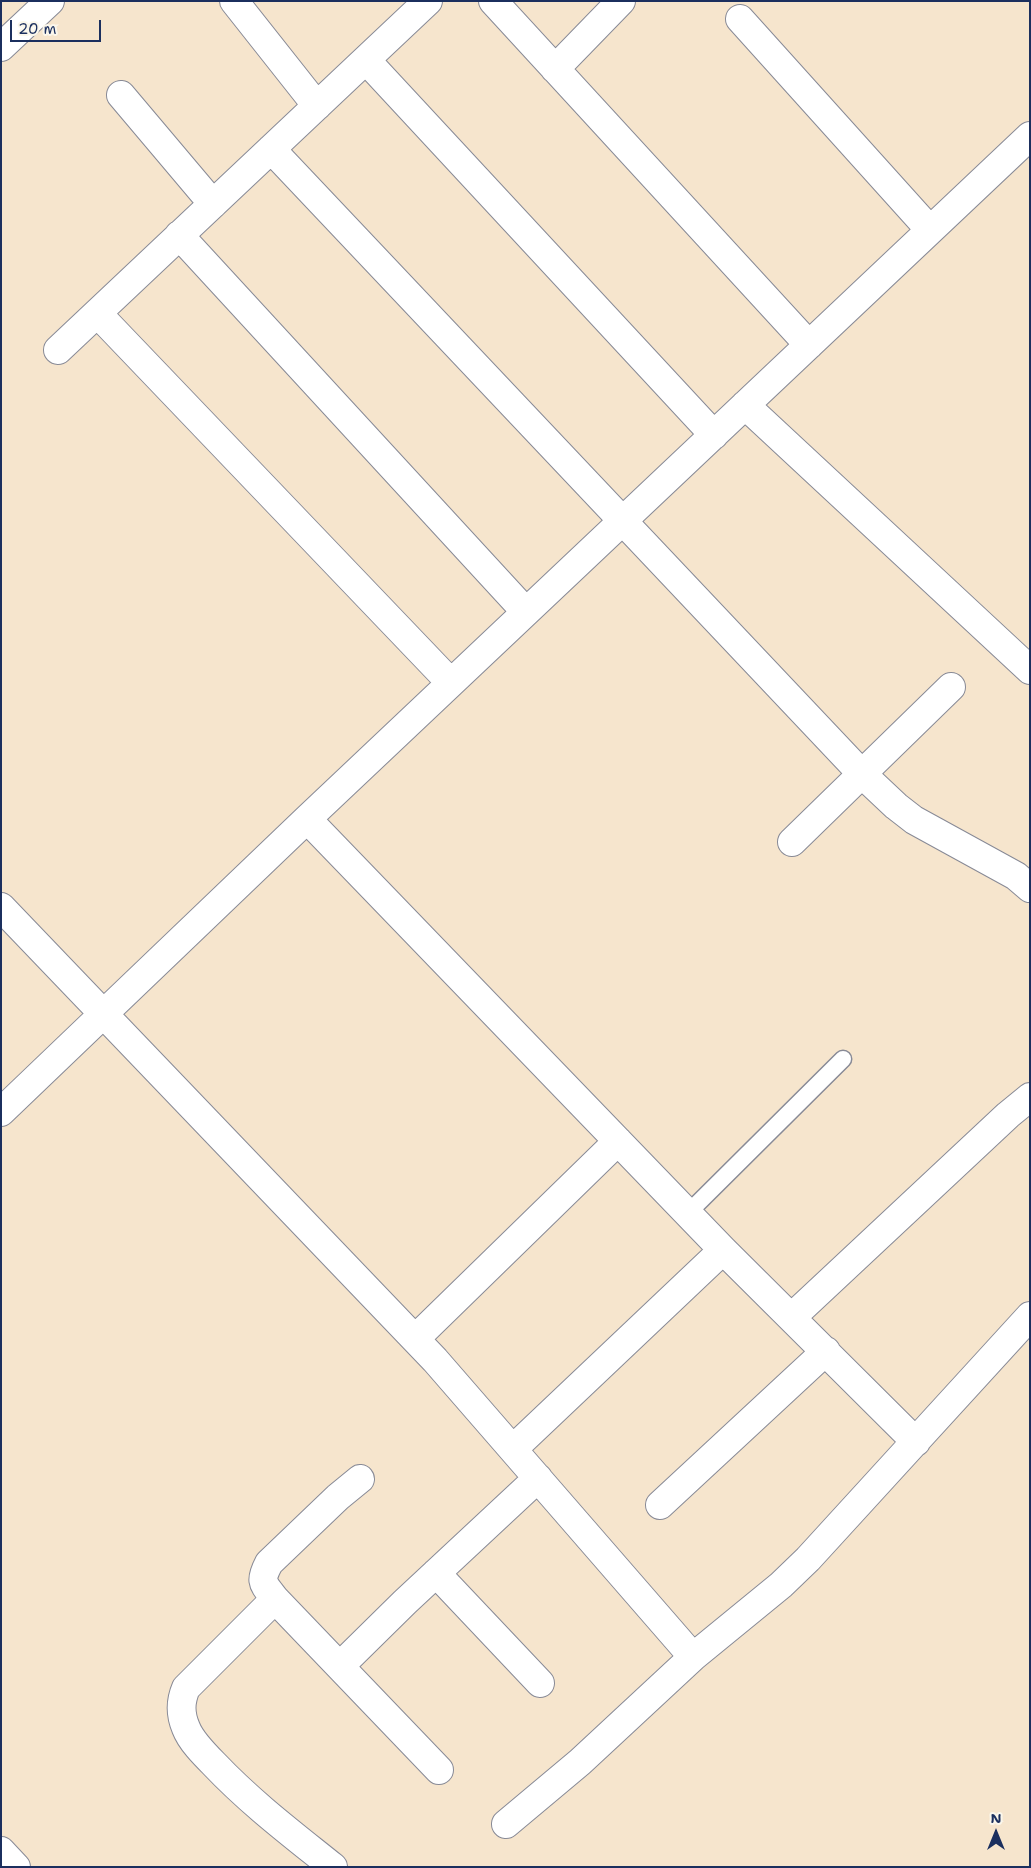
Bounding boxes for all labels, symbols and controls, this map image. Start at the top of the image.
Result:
scale bar [12,10,104,42]
text: 20 m [18,19,57,39]
north arrow [971,1808,1021,1858]
text: N [990,1809,1002,1827]

